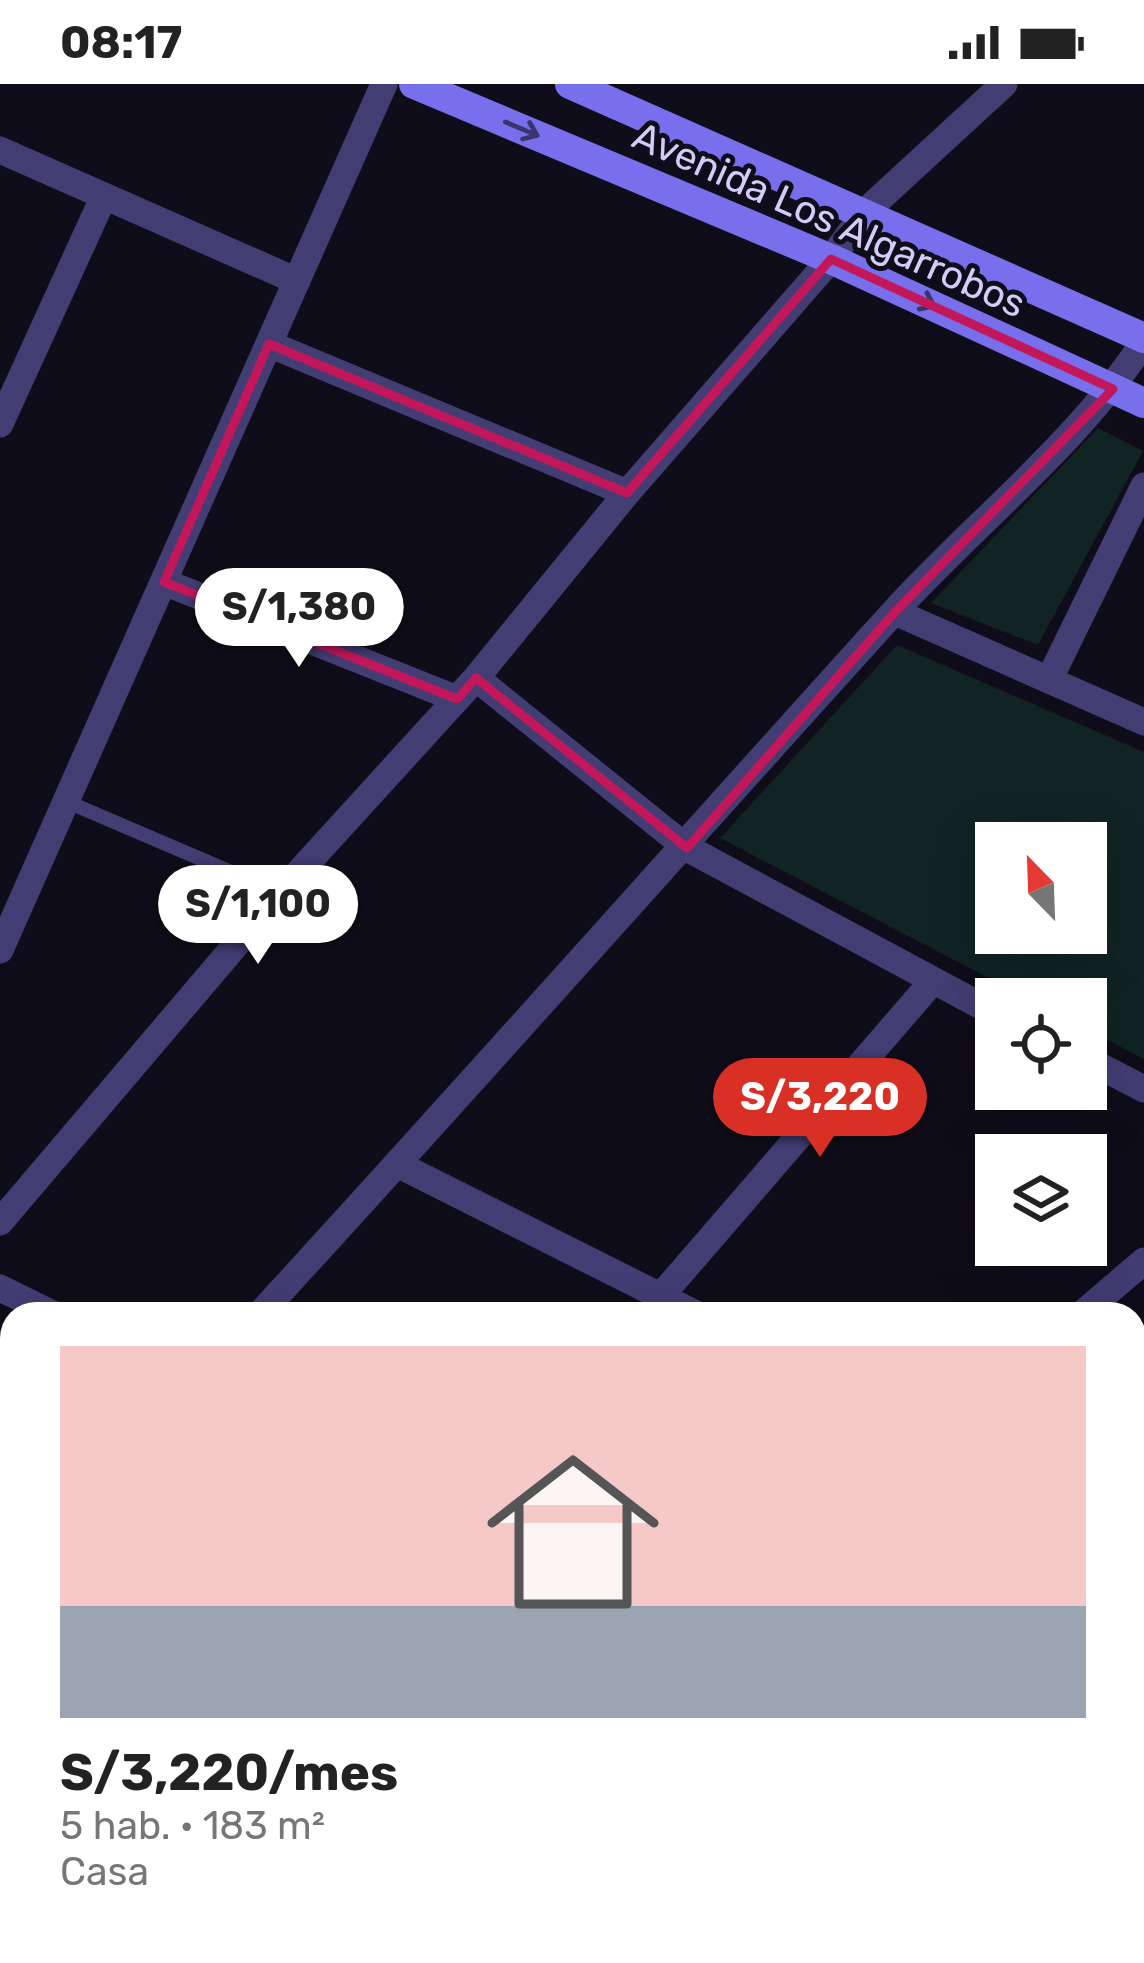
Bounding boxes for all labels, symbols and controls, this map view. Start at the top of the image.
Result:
text: 08:17 [60,16,182,69]
street label: Avenida Los Algarrobos [626,113,1032,327]
one-way arrow [502,120,539,141]
one-way arrow [900,290,936,312]
pin: S/1,380 [188,568,410,670]
text: S/1,380 [222,584,376,630]
north arrow [975,822,1107,954]
map controls [975,822,1107,1266]
pin: S/1,100 [147,865,369,967]
text: S/1,100 [185,881,331,927]
button: locate [975,978,1107,1110]
pin: S/3,220 [709,1058,931,1160]
text: S/3,220 [740,1074,900,1120]
button: layers [975,1134,1107,1266]
icon: home [465,1424,681,1640]
text: S/3,220/mes [60,1742,398,1803]
text: 5 hab. · 183 m² [60,1803,325,1849]
text: Casa [60,1849,149,1895]

